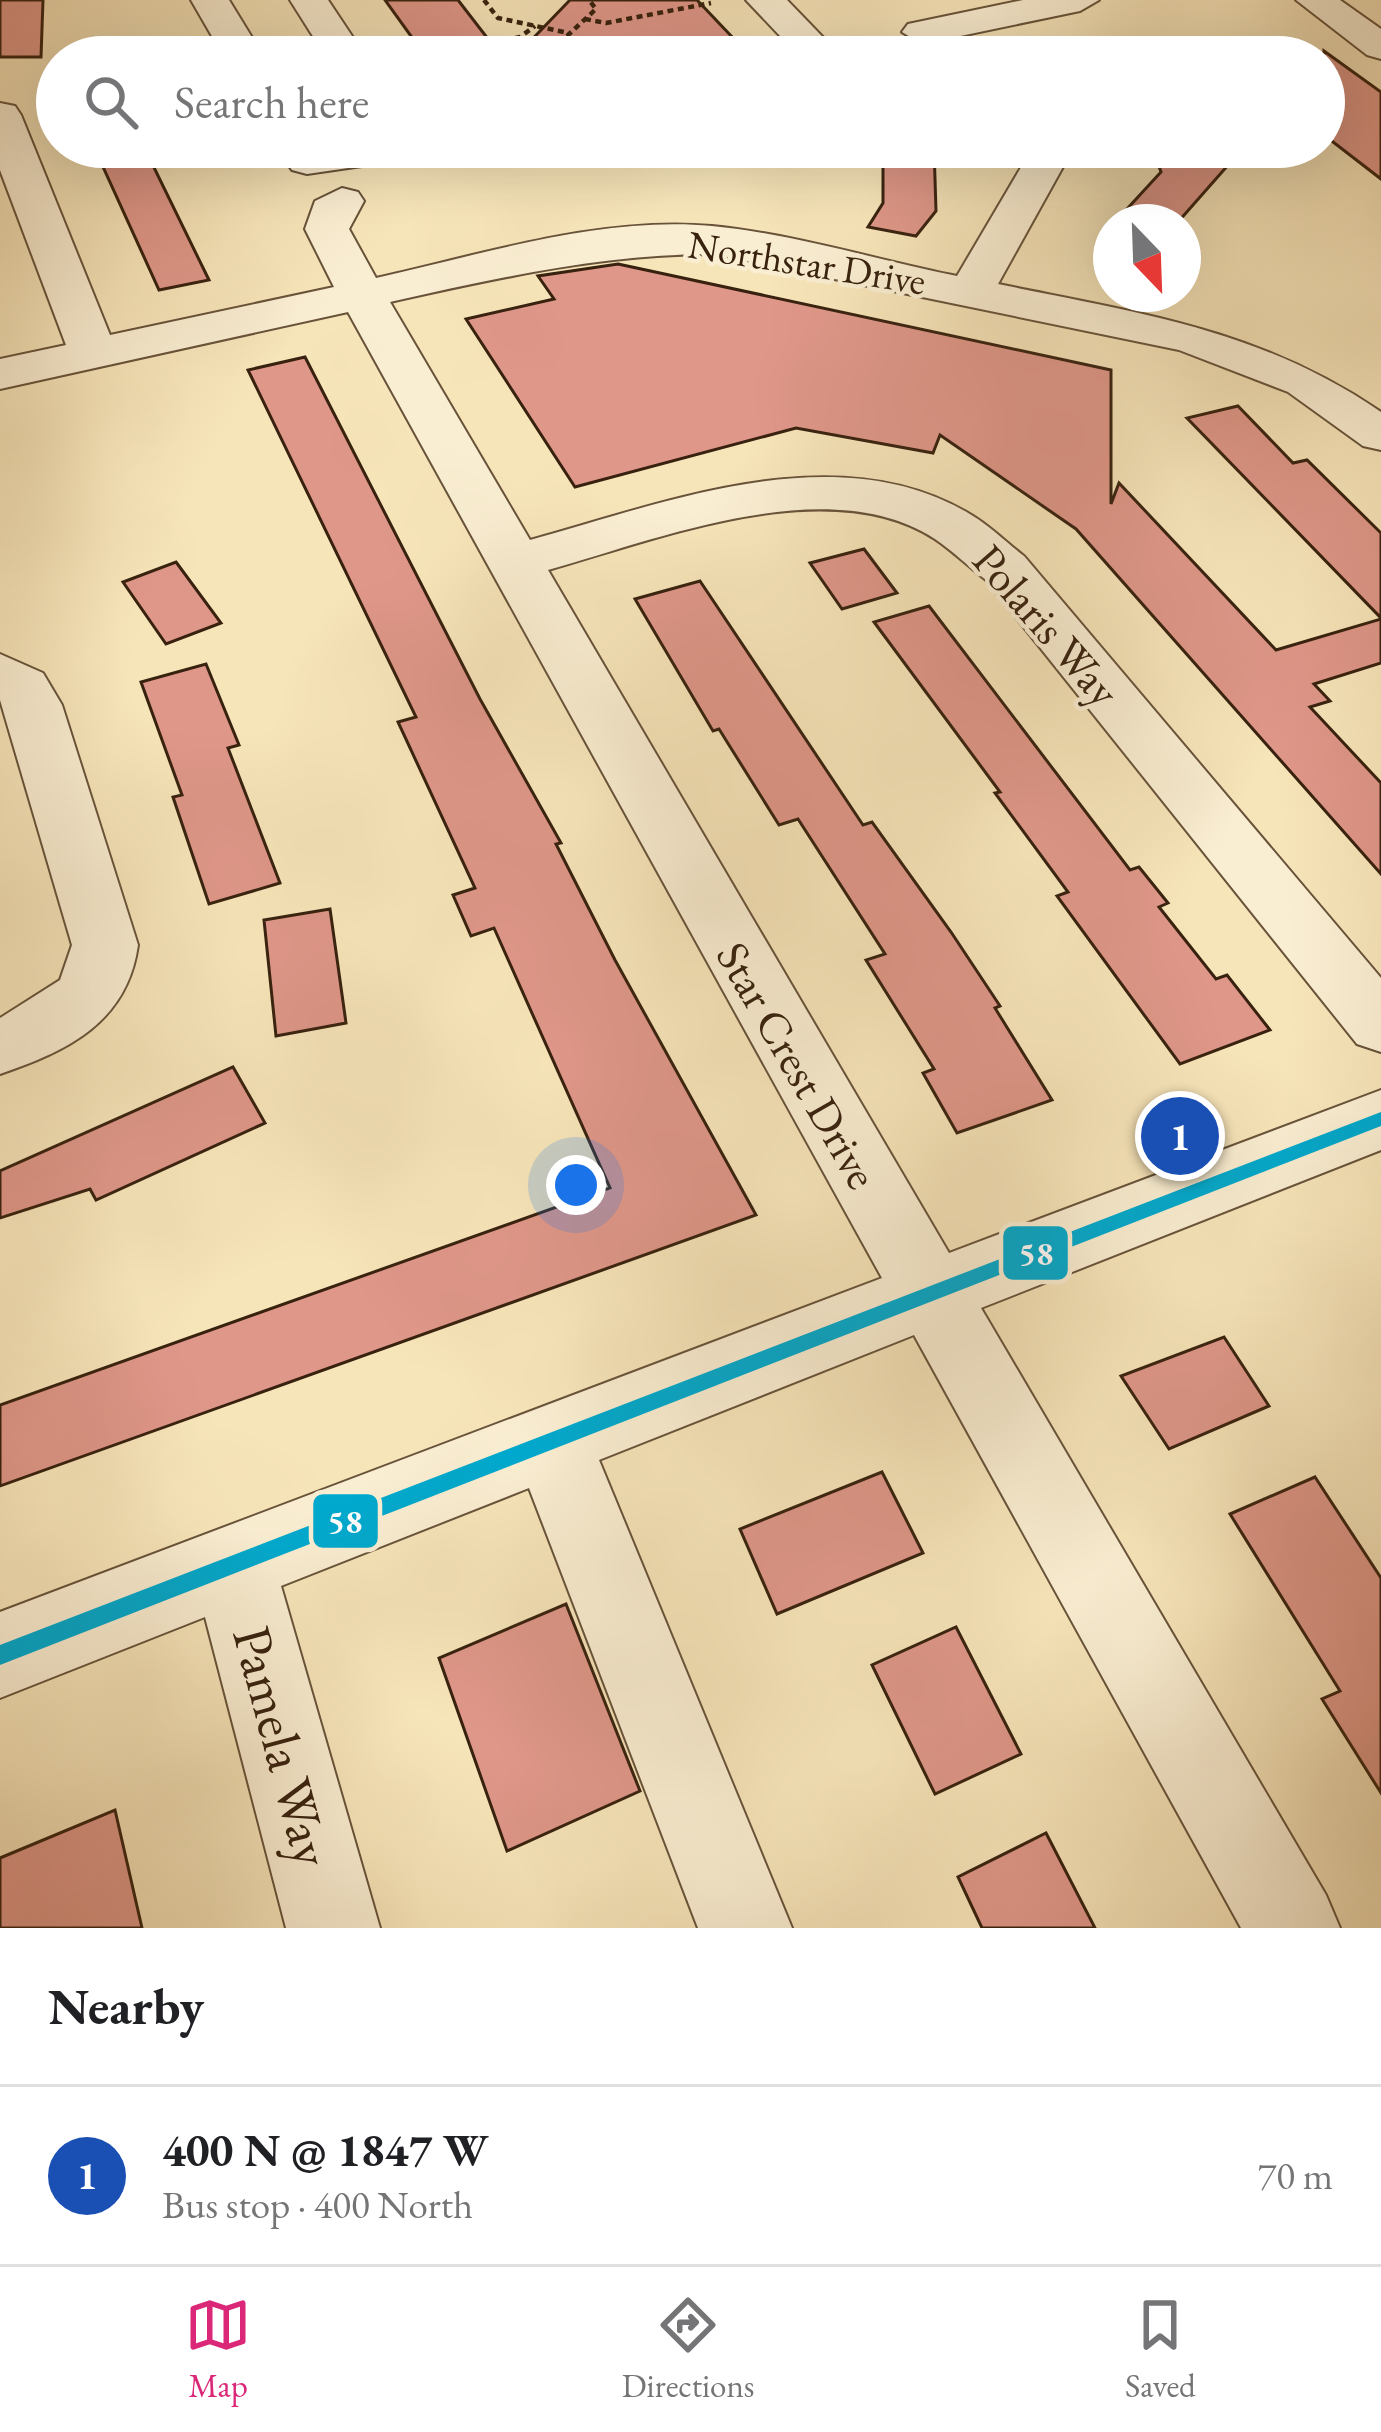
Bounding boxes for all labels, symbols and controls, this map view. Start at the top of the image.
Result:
search box [36,36,1345,168]
icon: search [78,69,144,135]
text: Search here [174,73,369,131]
north arrow [1093,204,1201,312]
street label: Northstar Drive [684,219,929,306]
street label: Polaris Way [961,532,1134,718]
street label: Star Crest Drive [704,931,892,1199]
pin: 1 [1141,1091,1219,1181]
your location [546,1155,606,1215]
line badge: 58 [1001,1224,1070,1282]
text: 58 [1019,1232,1053,1275]
line badge: 58 [311,1492,380,1550]
text: 58 [328,1500,362,1543]
street label: Pamela Way [217,1618,349,1874]
text: Nearby [48,1973,204,2039]
text: 400 N @ 1847 W [162,2121,489,2179]
text: 1 [77,2150,97,2201]
text: 70 m [1257,2150,1333,2201]
text: Bus stop · 400 North [162,2179,473,2230]
tab: Map [185,2292,251,2407]
tab: Directions [622,2292,755,2407]
tab: Saved [1125,2292,1196,2407]

